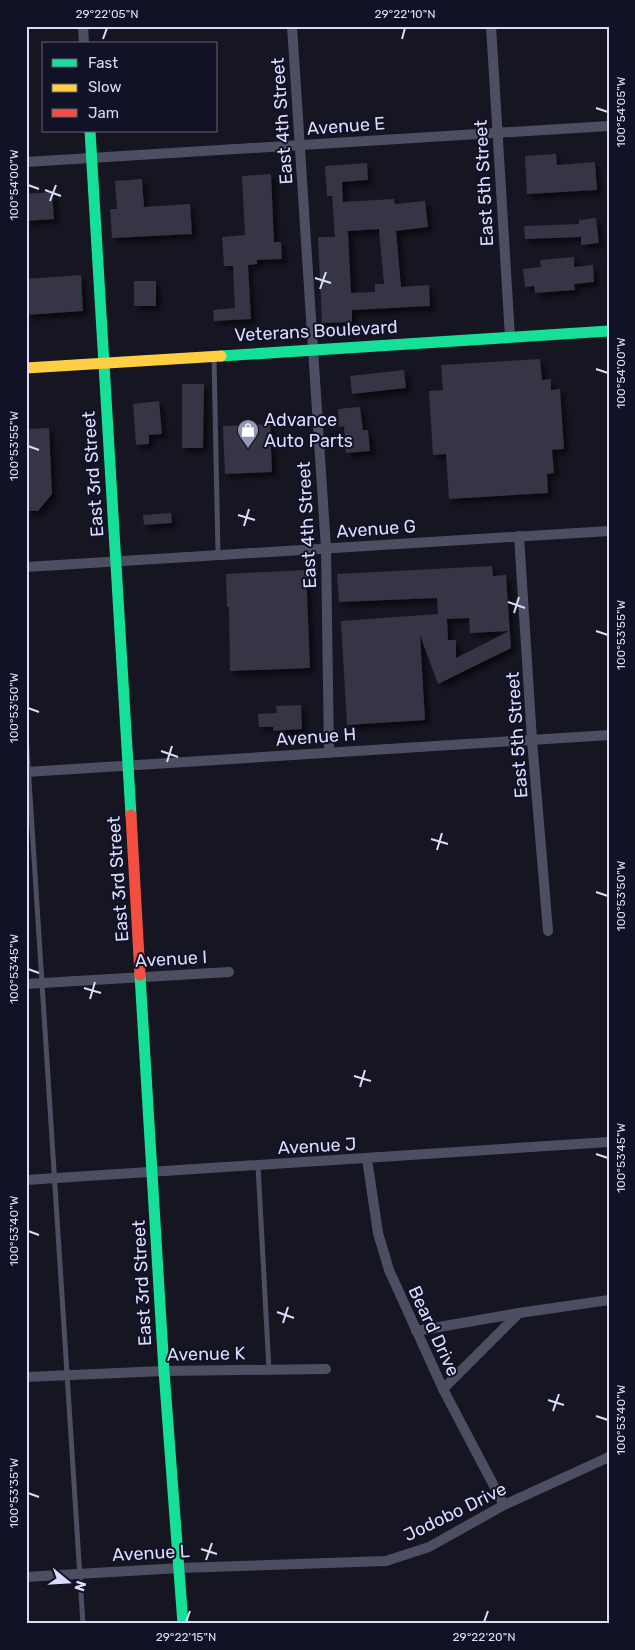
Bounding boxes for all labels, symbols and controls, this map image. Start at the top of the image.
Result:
text: 29°22'05"N [75,7,139,21]
text: 29°22'10"N [374,7,436,21]
legend [42,42,218,132]
text: Fast [88,54,118,72]
street label: East 4th Street [267,57,297,185]
text: 100°54'05"W [614,76,628,147]
text: Slow [88,78,121,96]
text: Jam [88,104,119,122]
street label: Avenue E [306,112,386,140]
street label: East 5th Street [470,119,498,247]
text: 100°54'00"W [7,149,21,221]
street label: Veterans Boulevard [234,316,398,346]
text: 100°54'00"W [614,337,628,409]
place label: Advance Auto Parts [264,409,353,452]
text: 100°53'55"W [7,410,21,481]
street label: East 3rd Street [78,410,108,538]
shop icon: Advance Auto Parts [236,418,260,449]
street label: East 4th Street [293,461,321,589]
street label: Avenue G [335,515,417,543]
text: 100°53'55"W [614,599,628,670]
street label: East 5th Street [502,671,532,799]
text: 100°53'50"W [7,672,21,743]
street label: Avenue H [275,723,357,751]
street label: East 3rd Street [103,815,133,943]
text: 100°53'50"W [614,860,628,931]
text: 100°53'45"W [7,934,21,1004]
street label: Avenue I [134,946,208,972]
text: 100°53'45"W [614,1123,628,1193]
street label: Avenue J [277,1133,357,1159]
text: 100°53'40"W [7,1195,21,1266]
street label: East 3rd Street [128,1219,156,1347]
street label: Beard Drive [404,1282,464,1380]
street label: Avenue K [167,1342,245,1366]
text: 100°53'40"W [614,1384,628,1455]
text: 100°53'35"W [7,1457,21,1528]
street label: Jodobo Drive [400,1478,510,1546]
street label: Avenue L [112,1540,190,1566]
north arrow [42,1558,92,1608]
text: N [70,1578,90,1593]
text: 29°22'15"N [156,1630,216,1644]
text: 29°22'20"N [452,1630,516,1644]

